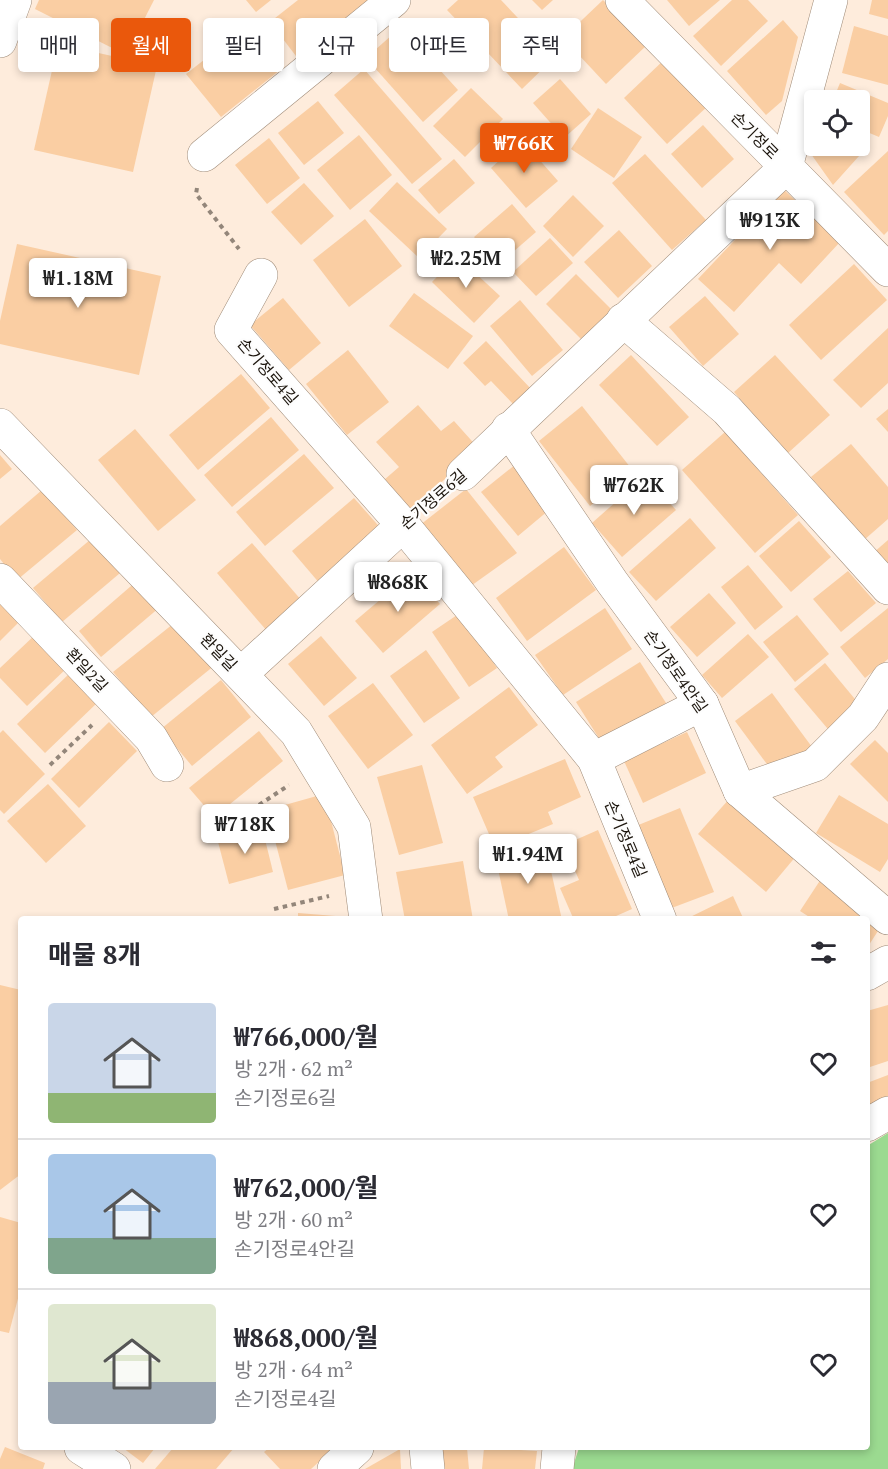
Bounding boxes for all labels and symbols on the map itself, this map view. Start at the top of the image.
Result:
street label: 손기정로 [726,106,784,164]
pin: ₩766K [482,123,566,174]
pin: ₩913K [728,200,812,251]
pin: ₩2.25M [417,238,515,289]
pin: ₩1.18M [29,258,127,309]
street label: 손기정로4길 [233,333,303,409]
street label: 손기정로6길 [395,464,471,534]
pin: ₩762K [592,465,676,516]
pin: ₩868K [356,562,440,613]
street label: 손기정로4안길 [639,625,713,717]
street label: 환일길 [196,628,242,676]
street label: 환일2길 [61,643,113,697]
street label: 손기정로4길 [600,797,652,881]
pin: ₩718K [203,804,287,855]
pin: ₩1.94M [479,834,577,885]

